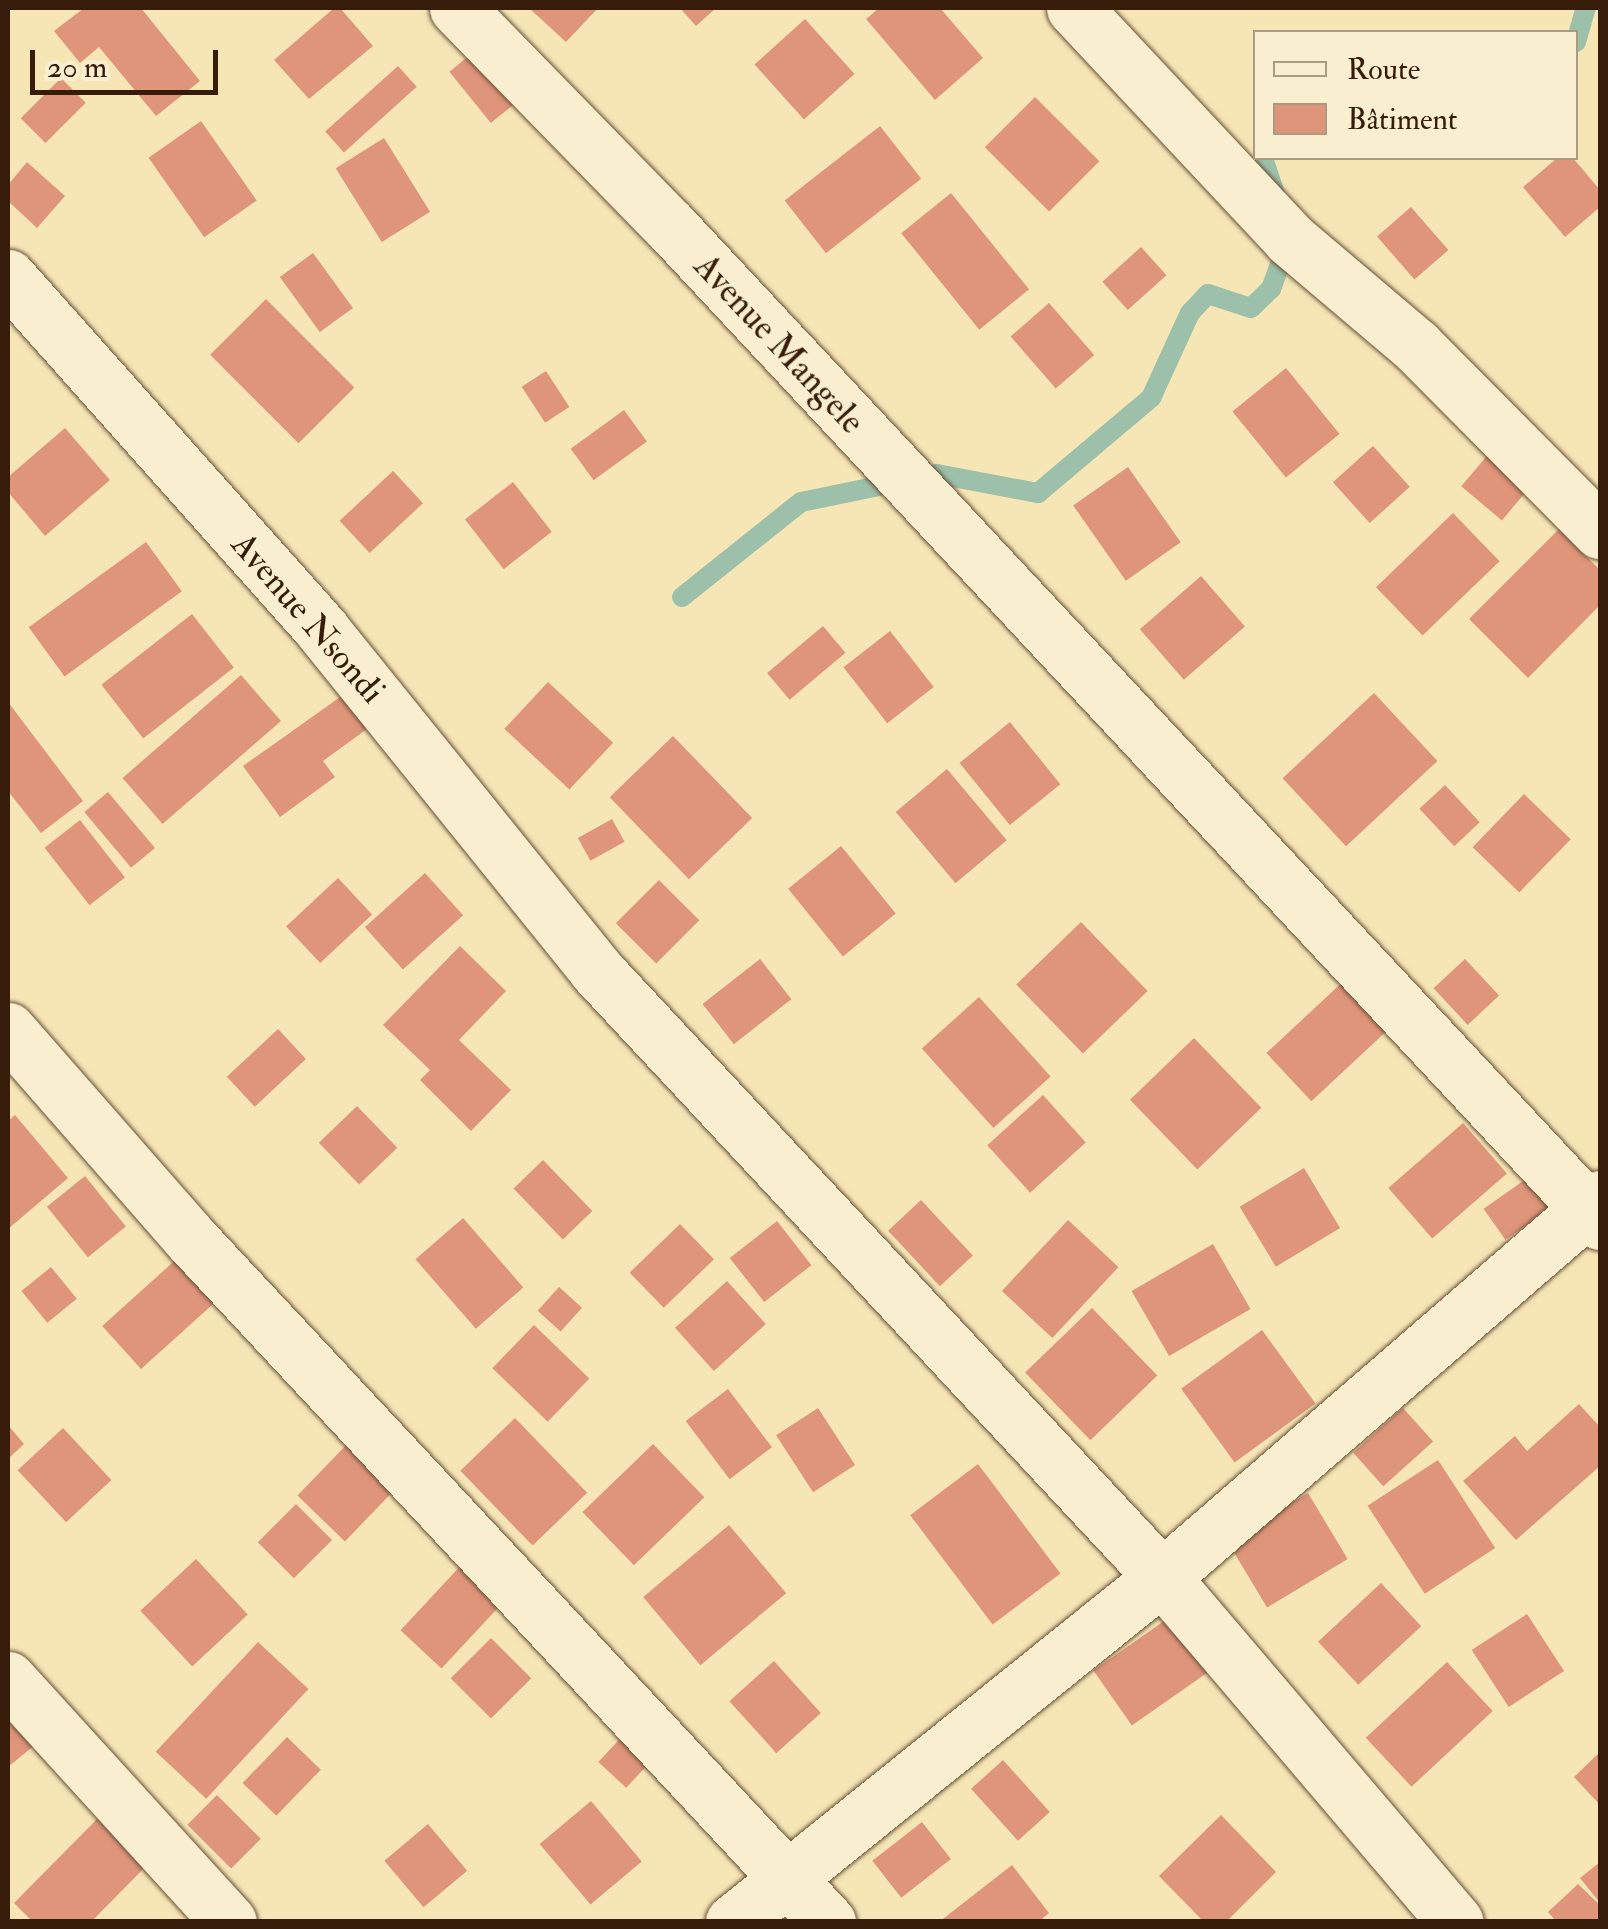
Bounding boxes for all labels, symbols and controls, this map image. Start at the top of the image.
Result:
scale bar [35,30,222,92]
legend [1253,30,1578,160]
text: 20 m [47,49,107,86]
text: Route [1347,51,1420,88]
text: Bâtiment [1347,101,1457,138]
street label: Avenue Mangele [685,246,873,442]
street label: Avenue Nsondi [222,524,394,712]

